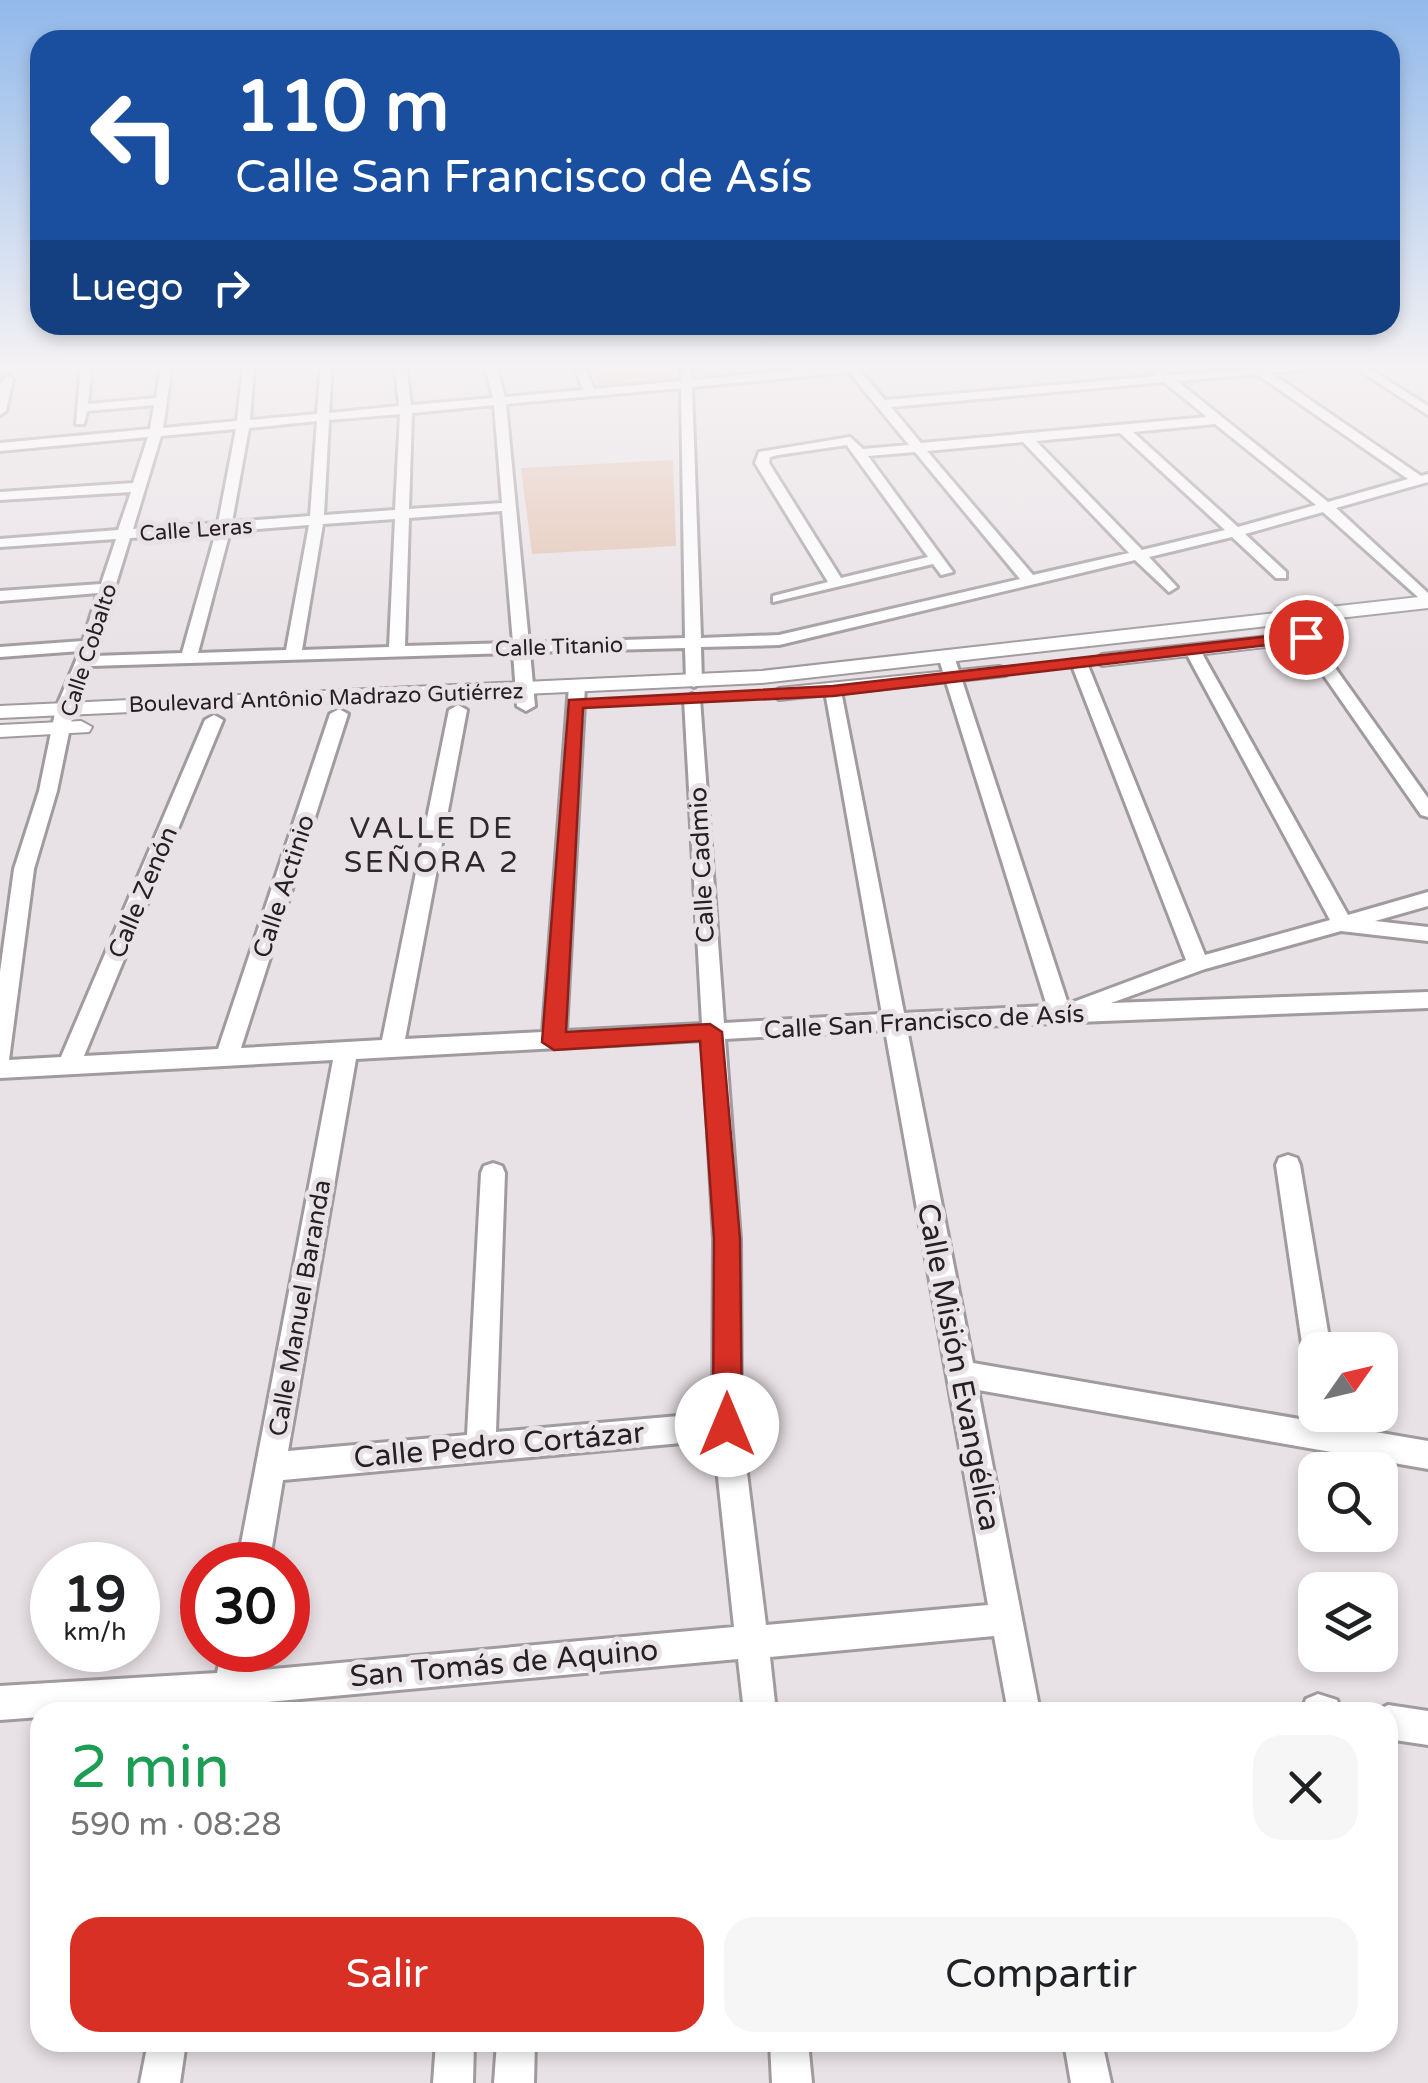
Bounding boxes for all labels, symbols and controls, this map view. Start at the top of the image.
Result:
text: 110 m [235,66,449,150]
icon: left [70,70,200,200]
text: Calle San Francisco de Asís [235,151,813,205]
icon: right [204,260,259,315]
text: Luego [70,265,184,311]
street label: Calle Leras [139,513,253,547]
street label: Calle Cobalto [55,580,123,720]
pin [1264,595,1349,680]
icon: arrive [1279,610,1334,665]
street label: Calle Titanio [494,632,624,662]
street label: Boulevard Antônio Madrazo Gutiérrez [128,678,524,718]
street label: Calle Cadmio [683,786,721,944]
district label: VALLE DE SEÑORA 2 [344,810,520,881]
street label: Calle Actinio [247,811,321,962]
street label: Calle Zenón [102,822,184,963]
street label: Calle San Francisco de Asís [763,999,1085,1045]
street label: Calle Manuel Baranda [263,1178,337,1439]
street label: Calle Misión Evangélica [909,1200,1008,1534]
north arrow [1298,1332,1398,1432]
map controls [1298,1332,1398,1672]
position arrow [675,1373,779,1477]
street label: Calle Pedro Cortázar [352,1414,647,1477]
button: search [1298,1452,1398,1552]
speed limit sign: 30 [180,1542,310,1672]
text: 19 [64,1565,126,1625]
button: layers [1298,1572,1398,1672]
text: km/h [64,1617,126,1647]
street label: San Tomás de Aquino [348,1632,660,1695]
text: 2 min [70,1732,230,1804]
button: close [1253,1735,1358,1840]
text: 590 m · 08:28 [70,1806,282,1844]
button: Salir [70,1917,704,2032]
button: Compartir [724,1917,1358,2032]

